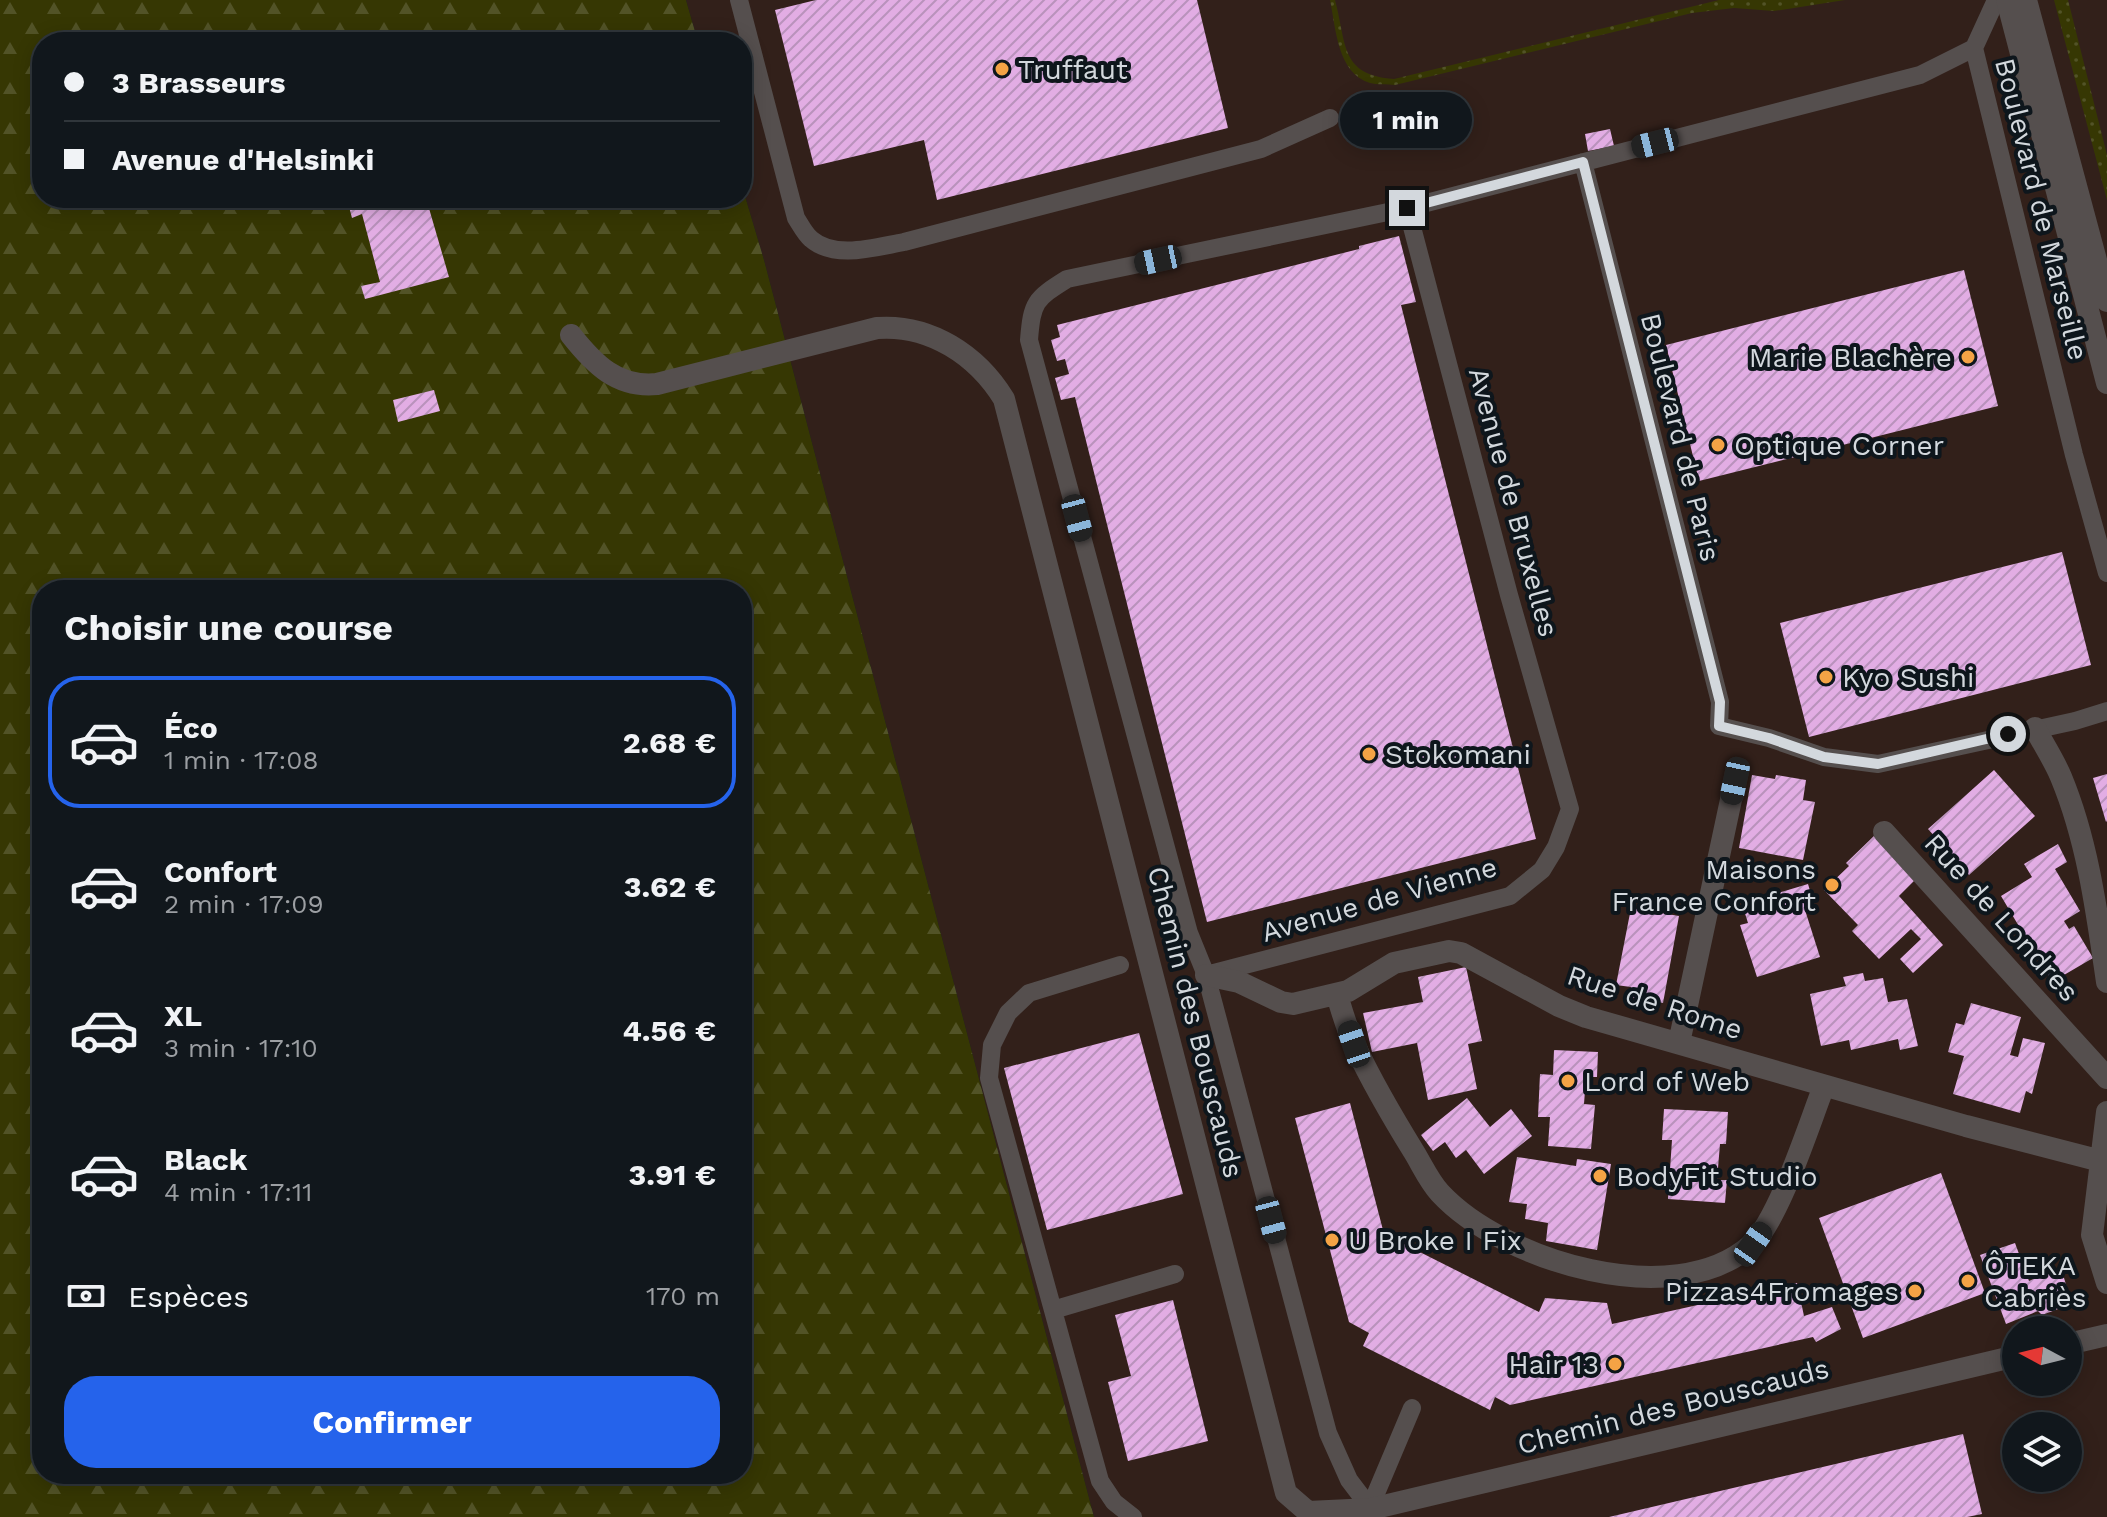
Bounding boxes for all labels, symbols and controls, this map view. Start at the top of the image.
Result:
place label: Truffaut [1018,53,1128,86]
street label: Boulevard de Marseille [1988,55,2095,364]
marker: Truffaut [993,60,1011,78]
text: 3 Brasseurs [112,65,285,100]
callout: 1 min [1341,92,1473,148]
text: 1 min [1373,105,1439,135]
car [1629,126,1681,160]
text: Avenue d'Helsinki [112,142,374,177]
route end [1389,190,1425,226]
car [1132,243,1184,277]
street label: Boulevard de Paris [1634,310,1727,565]
place label: Marie Blachère [1749,341,1952,374]
marker: Marie Blachère [1959,348,1977,366]
street label: Avenue de Bruxelles [1462,364,1565,640]
place label: Optique Corner [1734,429,1944,462]
marker: Optique Corner [1709,436,1727,454]
car [1059,492,1095,544]
text: Choisir une course [64,607,393,649]
place label: Kyo Sushi [1842,661,1974,694]
marker: Kyo Sushi [1817,668,1835,686]
icon: car [68,706,140,778]
text: Éco [164,710,218,745]
route start [1990,716,2026,752]
text: 2.68 € [623,725,716,760]
place label: Stokomani [1385,738,1531,771]
text: 1 min · 17:08 [164,745,319,775]
marker: Stokomani [1360,745,1378,763]
car [1718,755,1752,807]
street label: Rue de Londres [1918,827,2086,1008]
icon: car [68,850,140,922]
street label: Avenue de Vienne [1258,850,1501,949]
place label: Maisons France Confort [1612,853,1816,918]
text: Confort [164,854,277,889]
street label: Chemin des Bouscauds [1141,863,1250,1181]
text: 3.62 € [624,869,716,904]
marker: Maisons France Confort [1823,876,1841,894]
text: 2 min · 17:09 [164,889,324,919]
street label: Rue de Rome [1563,959,1747,1046]
icon: car [68,994,140,1066]
text: XL [164,998,202,1033]
text: 4.56 € [622,1013,716,1048]
car [1335,1017,1373,1071]
text: 3 min · 17:10 [164,1033,318,1063]
place label: Lord of Web [1584,1065,1750,1098]
marker: Lord of Web [1559,1072,1577,1090]
icon: car [68,1138,140,1210]
text: Black [164,1142,248,1177]
text: 3.91 € [628,1157,716,1192]
place label: BodyFit Studio [1616,1160,1818,1193]
marker: BodyFit Studio [1591,1167,1609,1185]
text: 4 min · 17:11 [164,1177,312,1207]
car [1253,1194,1289,1246]
car [1729,1217,1777,1271]
place label: U Broke I Fix [1348,1224,1522,1257]
marker: U Broke I Fix [1323,1231,1341,1249]
place label: ÔTEKA Cabriès [1984,1249,2086,1314]
marker: ÔTEKA Cabriès [1959,1272,1977,1290]
icon: cash [64,1274,108,1318]
place label: Pizzas4Fromages [1665,1275,1899,1308]
text: Espèces [128,1279,249,1314]
text: 170 m [646,1281,720,1311]
marker: Pizzas4Fromages [1906,1282,1924,1300]
north arrow [2002,1316,2082,1396]
map controls [2002,1316,2082,1492]
place label: Hair 13 [1508,1348,1599,1381]
street label: Chemin des Bouscauds [1514,1352,1832,1461]
marker: Hair 13 [1606,1355,1624,1373]
button: Confirmer [64,1376,720,1468]
button: layers [2002,1412,2082,1492]

